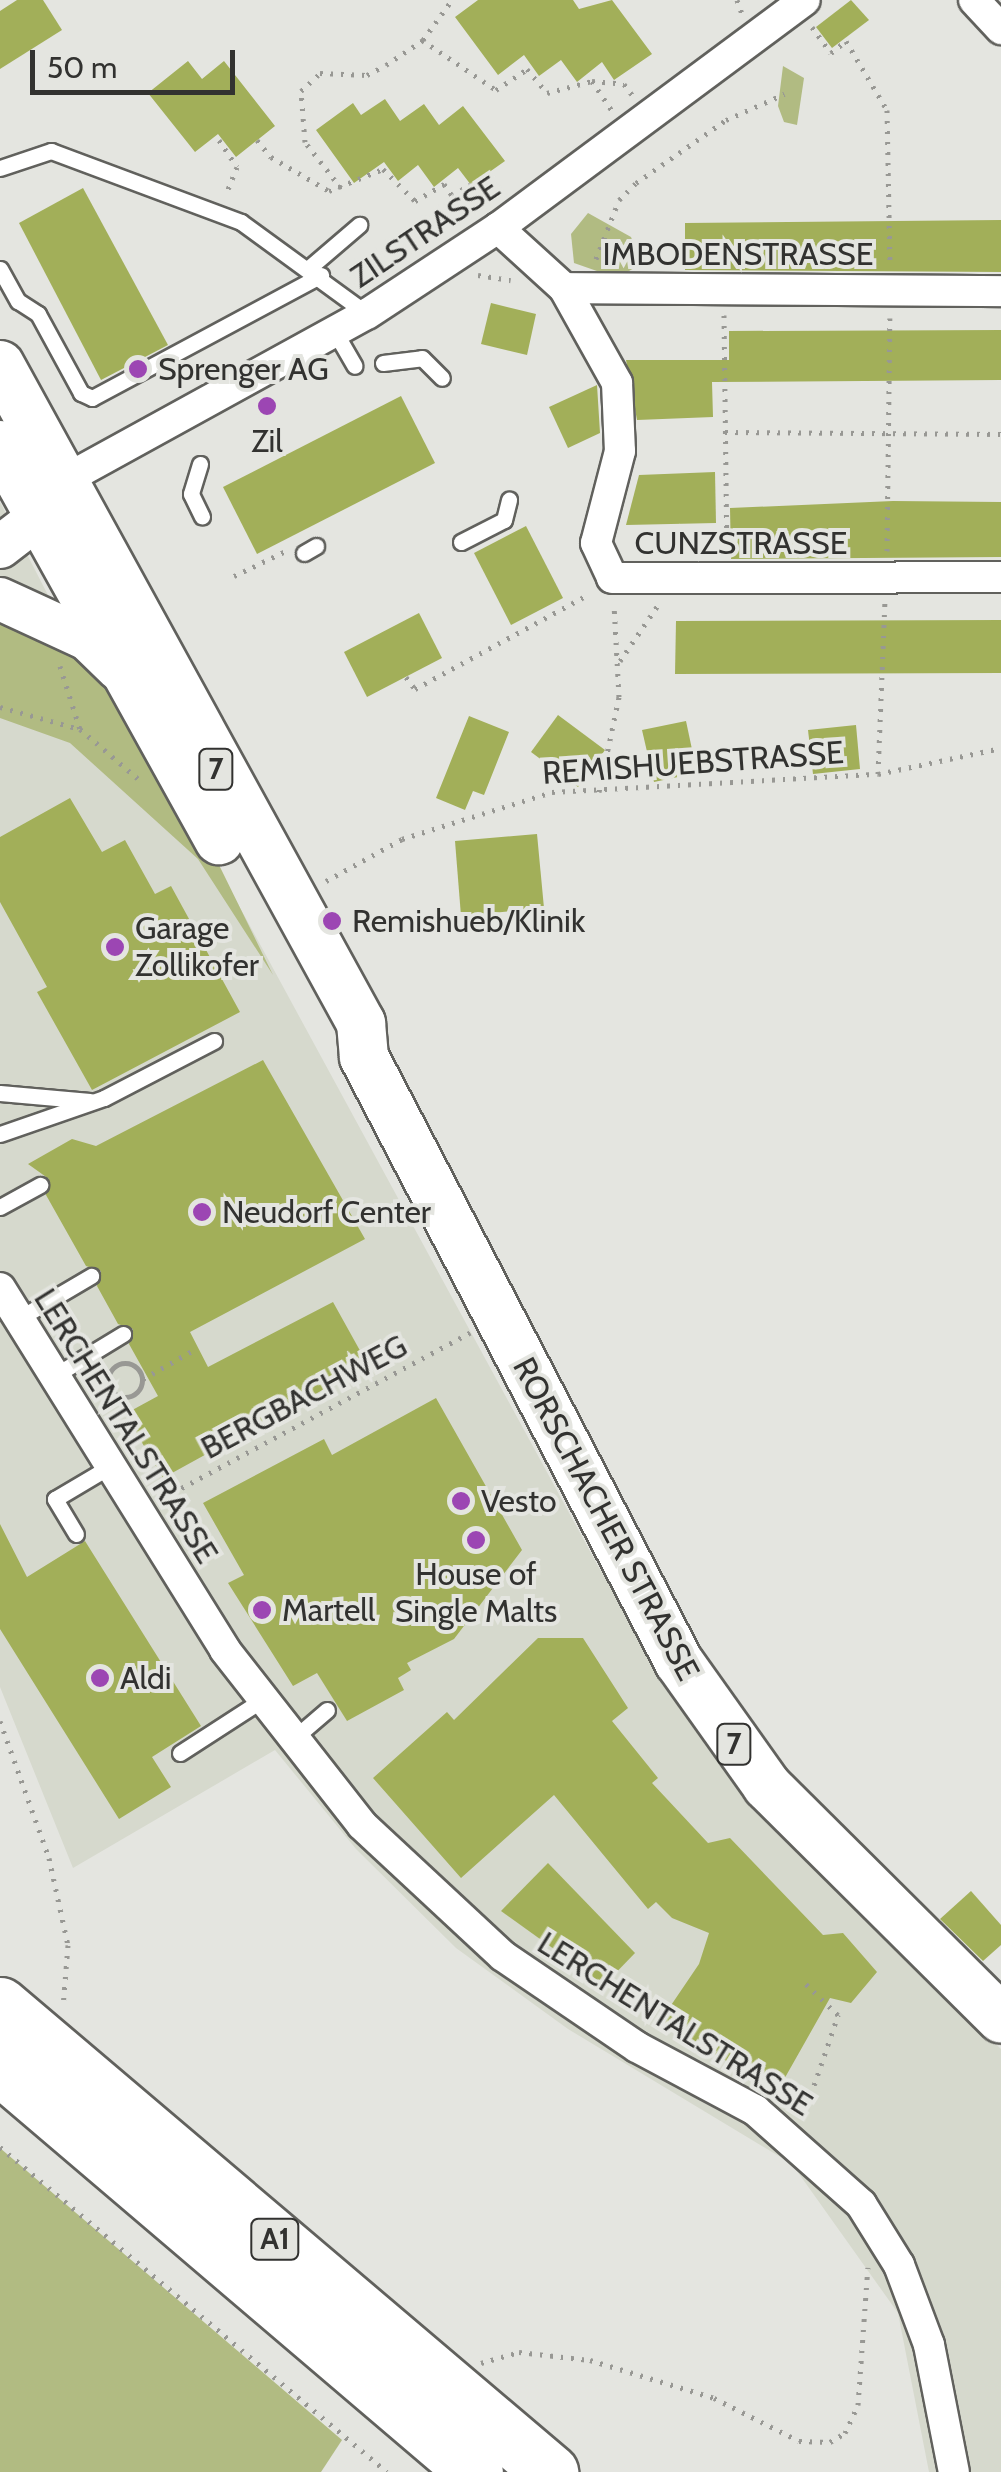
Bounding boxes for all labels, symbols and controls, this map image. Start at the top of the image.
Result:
scale bar [35,30,240,92]
text: 50 m [47,49,117,86]
street label: ZILSTRASSE [343,168,507,296]
street label: IMBODENSTRASSE [603,235,873,273]
place label: Sprenger AG [158,350,329,388]
marker: Sprenger AG [127,358,149,380]
marker: Zil [256,395,278,417]
place label: Zil [251,422,283,460]
street label: CUNZSTRASSE [635,524,847,562]
street label: REMISHUEBSTRASSE [541,733,845,793]
road number: 7 [196,744,236,794]
place label: Remishueb/Klinik [352,902,585,940]
place label: Garage Zollikofer [135,910,259,985]
marker: Remishueb/Klinik [321,910,343,932]
marker: Garage Zollikofer [104,936,126,958]
place label: Neudorf Center [222,1193,431,1231]
marker: Neudorf Center [191,1201,213,1223]
street label: LERCHENTALSTRASSE [26,1282,226,1570]
street label: BERGBACHWEG [195,1327,413,1467]
street label: RORSCHACHER STRASSE [505,1351,707,1687]
place label: Vesto [481,1482,556,1520]
marker: Vesto [450,1490,472,1512]
marker: House of Single Malts [465,1529,487,1551]
place label: House of Single Malts [395,1556,557,1631]
place label: Martell [282,1591,375,1629]
marker: Martell [251,1599,273,1621]
place label: Aldi [120,1659,171,1697]
marker: Aldi [89,1667,111,1689]
road number: 7 [714,1719,754,1769]
street label: LERCHENTALSTRASSE [531,1924,819,2124]
road number: A1 [250,2214,300,2264]

